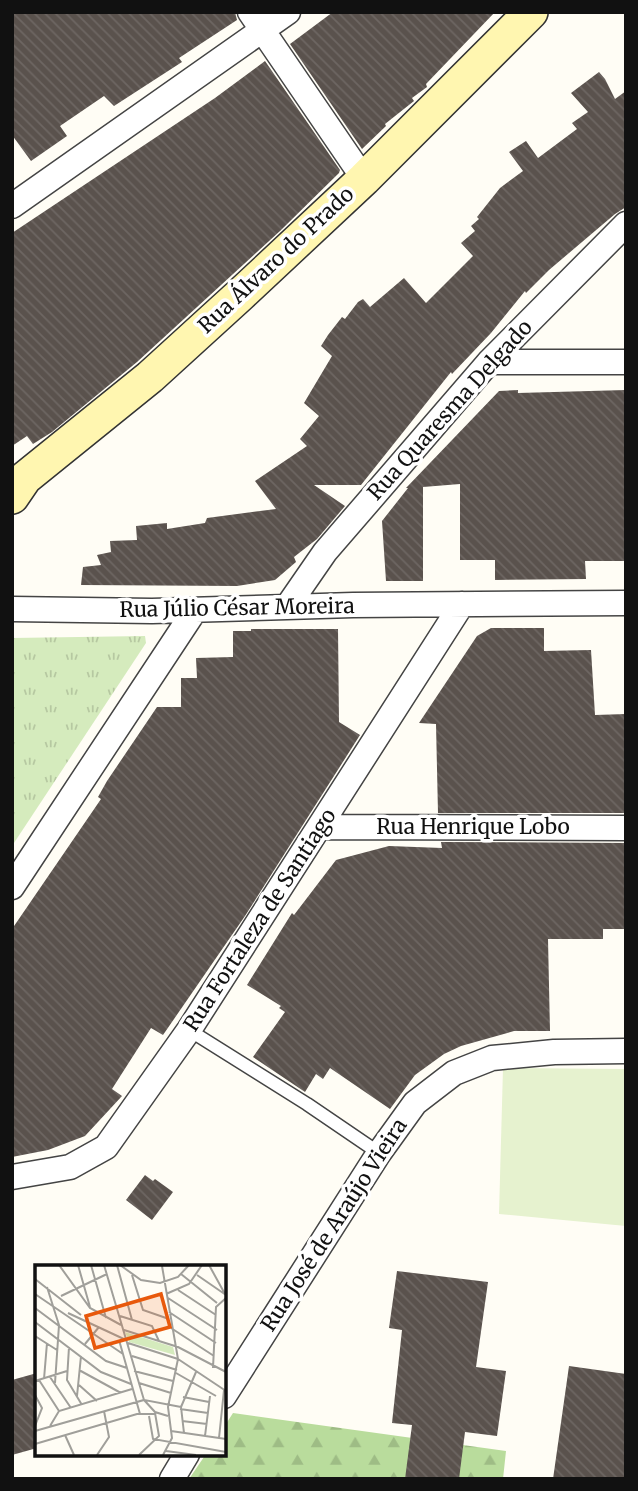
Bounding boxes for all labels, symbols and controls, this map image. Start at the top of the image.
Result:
street label: Rua Álvaro do Prado [191,180,359,339]
street label: Rua Quaresma Delgado [361,314,538,505]
street label: Rua Júlio César Moreira [119,592,355,623]
street label: Rua Fortaleza de Santiago [177,803,342,1036]
street label: Rua Henrique Lobo [376,813,570,840]
street label: Rua José de Araújo Vieira [255,1113,413,1336]
inset map [35,1265,226,1456]

